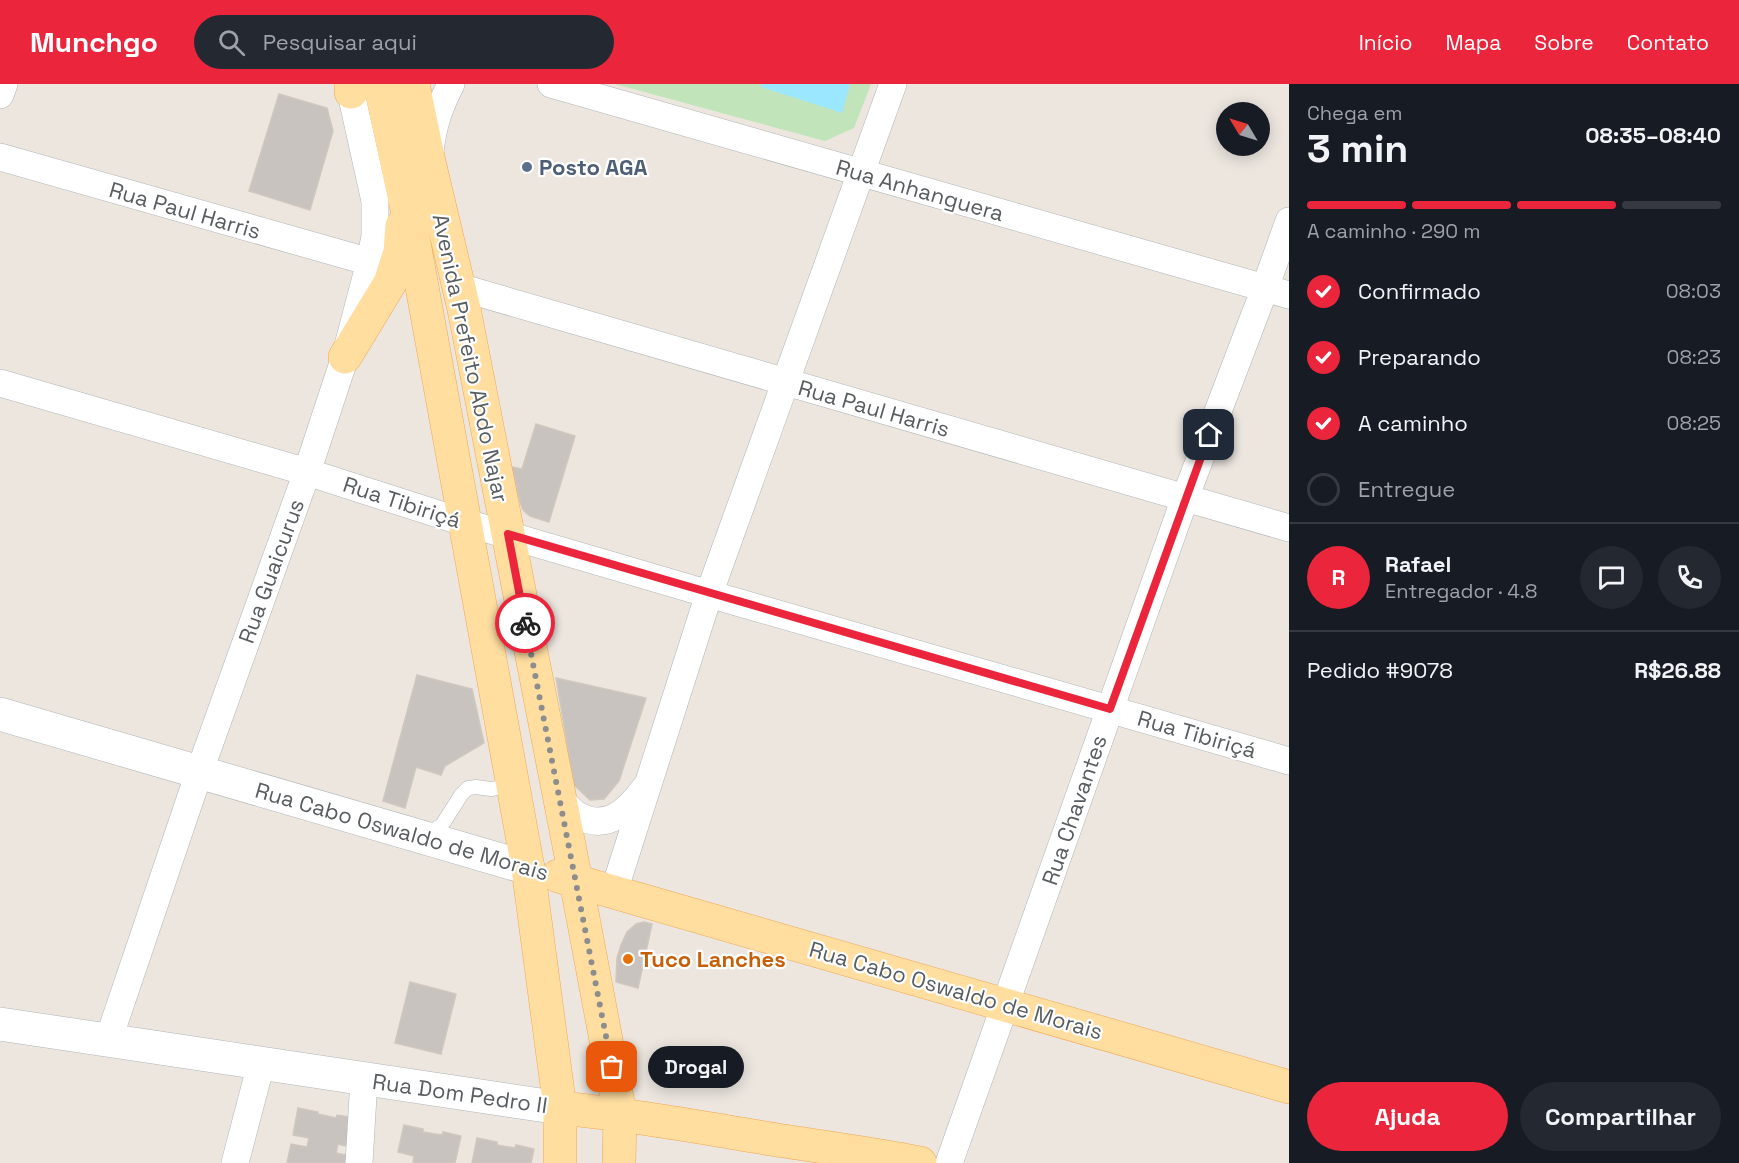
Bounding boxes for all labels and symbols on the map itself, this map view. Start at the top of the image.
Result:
north arrow [1216,102,1270,156]
place label: Posto AGA [539,153,648,181]
street label: Rua Anhanguera [833,153,1008,227]
marker: Posto AGA [520,160,534,174]
street label: Rua Paul Harris [106,175,264,245]
street label: Avenida Prefeito Abdo Najar [427,211,515,505]
street label: Rua Paul Harris [795,373,953,443]
pin [1183,409,1234,460]
street label: Rua Tibiriçá [340,470,465,534]
street label: Rua Guaicurus [232,495,310,647]
courier [495,593,555,653]
street label: Rua Tibiriçá [1134,704,1260,764]
street label: Rua Chavantes [1035,731,1113,889]
street label: Rua Cabo Oswaldo de Morais [252,776,552,886]
street label: Rua Cabo Oswaldo de Morais [806,935,1106,1045]
place label: Tuco Lanches [640,945,786,973]
marker: Tuco Lanches [621,952,635,966]
pin [586,1041,637,1092]
callout: Drogal [648,1046,744,1088]
street label: Rua Dom Pedro II [371,1067,549,1119]

